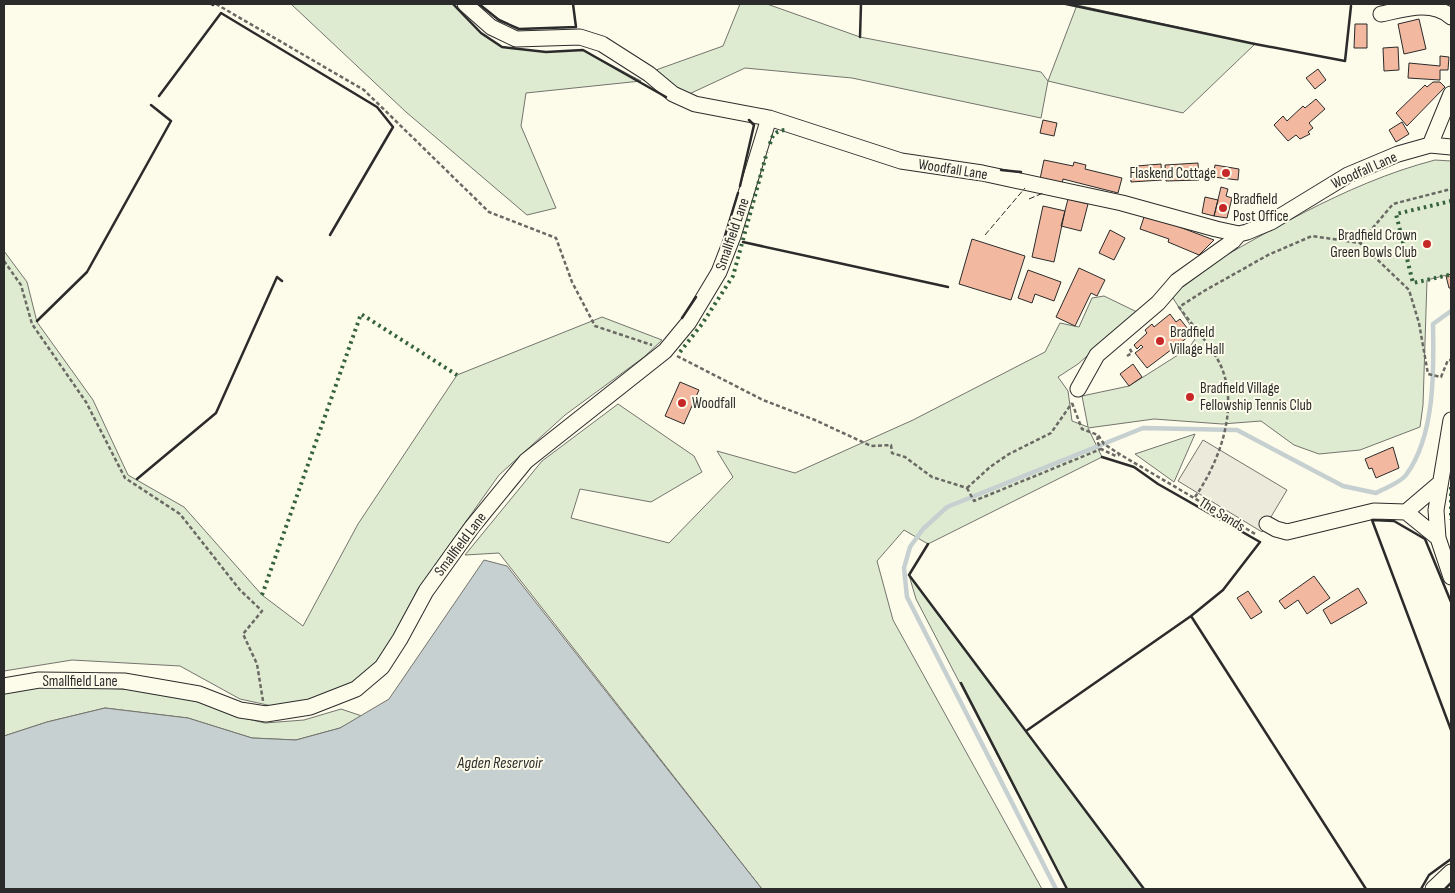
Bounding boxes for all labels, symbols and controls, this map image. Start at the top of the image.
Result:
street label: Woodfall Lane [1328,148,1400,193]
street label: Woodfall Lane [917,155,989,184]
place label: Flaskend Cottage [1130,164,1216,183]
marker: Flaskend Cottage [1220,167,1232,179]
place label: Bradfield Post Office [1233,190,1289,226]
street label: Smallfield Lane [711,196,754,273]
marker: Bradfield Post Office [1217,202,1229,214]
place label: Bradfield Crown Green Bowls Club [1330,226,1417,262]
marker: Bradfield Crown Green Bowls Club [1421,238,1433,250]
place label: Bradfield Village Hall [1170,323,1224,359]
marker: Bradfield Village Hall [1154,335,1166,347]
place label: Bradfield Village Fellowship Tennis Club [1200,379,1312,415]
marker: Bradfield Village Fellowship Tennis Club [1184,391,1196,403]
place label: Woodfall [692,394,736,413]
marker: Woodfall [676,397,688,409]
street label: The Sands [1195,493,1248,536]
street label: Smallfield Lane [430,509,491,580]
street label: Smallfield Lane [42,672,118,691]
water label: Agden Reservoir [457,754,543,773]

